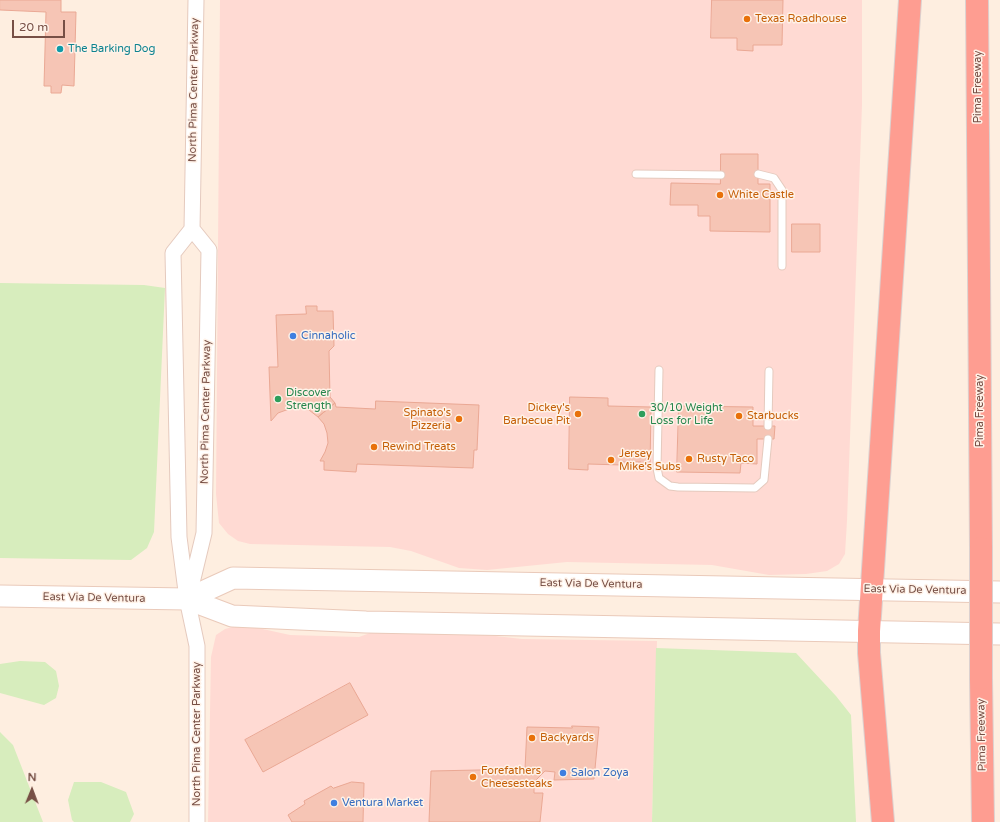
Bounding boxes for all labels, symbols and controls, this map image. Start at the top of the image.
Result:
scale bar [14,12,67,38]
place label: Texas Roadhouse [755,12,847,26]
marker: Texas Roadhouse [742,14,752,24]
street label: North Pima Center Parkway [186,18,202,162]
text: 20 m [19,20,48,34]
place label: The Barking Dog [68,42,155,56]
marker: The Barking Dog [55,44,65,54]
street label: Pima Freeway [971,51,985,123]
place label: White Castle [728,188,794,202]
marker: White Castle [715,190,725,200]
place label: Cinnaholic [301,329,356,343]
marker: Cinnaholic [288,331,298,341]
street label: North Pima Center Parkway [198,340,214,484]
street label: Pima Freeway [973,375,987,447]
place label: Discover Strength [286,386,332,412]
marker: Discover Strength [273,394,283,404]
place label: Dickey's Barbecue Pit [503,401,570,427]
place label: 30/10 Weight Loss for Life [650,401,723,427]
place label: Spinato's Pizzeria [403,406,451,432]
marker: Dickey's Barbecue Pit [573,409,583,419]
marker: 30/10 Weight Loss for Life [637,409,647,419]
place label: Starbucks [747,409,799,423]
marker: Starbucks [734,411,744,421]
marker: Spinato's Pizzeria [454,414,464,424]
place label: Rewind Treats [382,440,456,454]
marker: Rewind Treats [369,442,379,452]
place label: Jersey Mike's Subs [619,447,681,473]
place label: Rusty Taco [697,452,754,466]
marker: Rusty Taco [684,454,694,464]
marker: Jersey Mike's Subs [606,455,616,465]
street label: East Via De Ventura [539,577,643,591]
street label: East Via De Ventura [863,583,967,597]
street label: East Via De Ventura [42,591,146,605]
street label: North Pima Center Parkway [190,662,204,806]
street label: Pima Freeway [975,699,989,771]
place label: Backyards [540,731,594,745]
marker: Backyards [527,733,537,743]
place label: Forefathers Cheesesteaks [481,764,552,790]
place label: Salon Zoya [571,766,629,780]
marker: Salon Zoya [558,768,568,778]
north arrow [12,770,52,810]
text: N [28,771,37,784]
marker: Forefathers Cheesesteaks [468,772,478,782]
place label: Ventura Market [342,796,423,810]
marker: Ventura Market [329,798,339,808]

